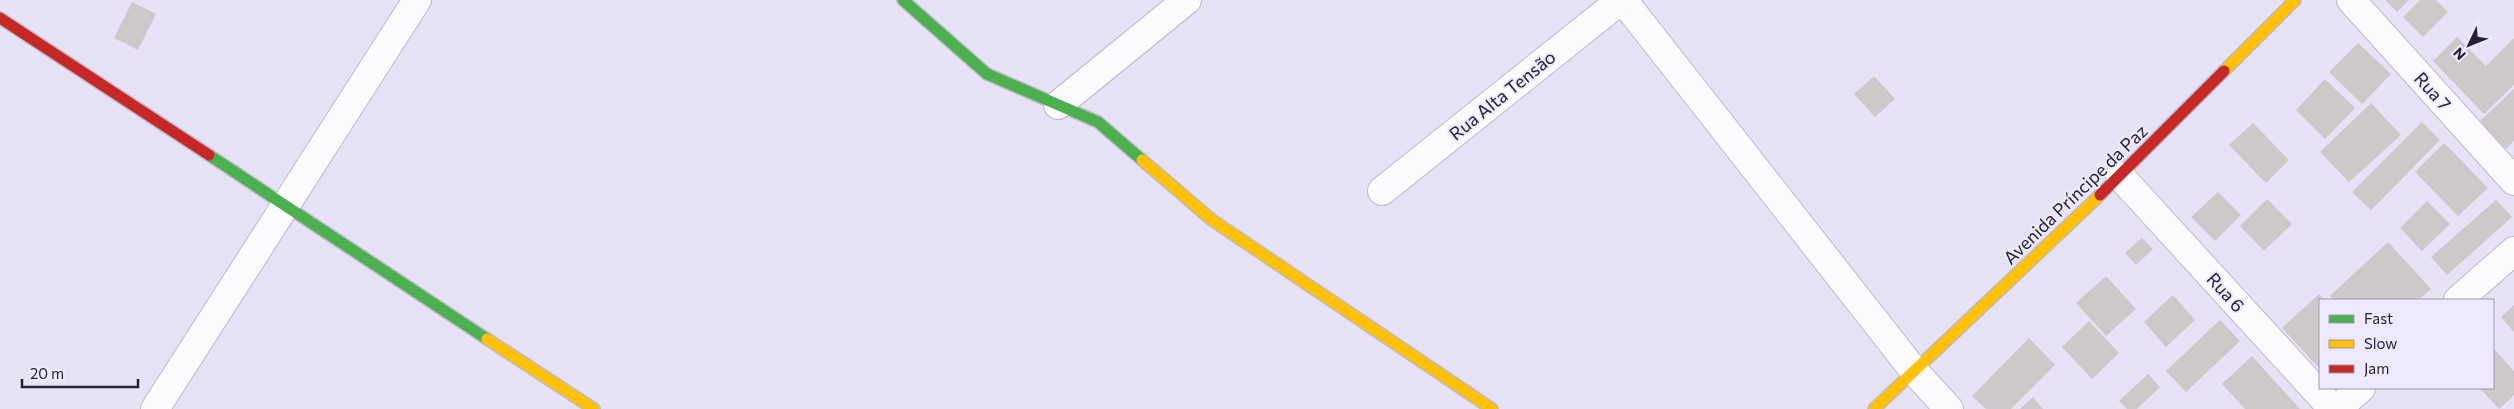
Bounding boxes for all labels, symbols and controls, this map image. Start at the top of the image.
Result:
north arrow [2444,20,2494,70]
street label: Rua Alta Tensão [1444,45,1560,145]
text: N [2449,45,2469,64]
street label: Rua 7 [2410,67,2456,115]
street label: Avenida Príncipe da Paz [1998,119,2152,269]
street label: Rua 6 [2202,268,2250,316]
legend [2319,299,2494,389]
text: Fast [2364,309,2393,327]
text: Slow [2364,334,2397,352]
scale bar [22,356,139,388]
text: Jam [2364,359,2389,377]
text: 20 m [30,364,64,382]

